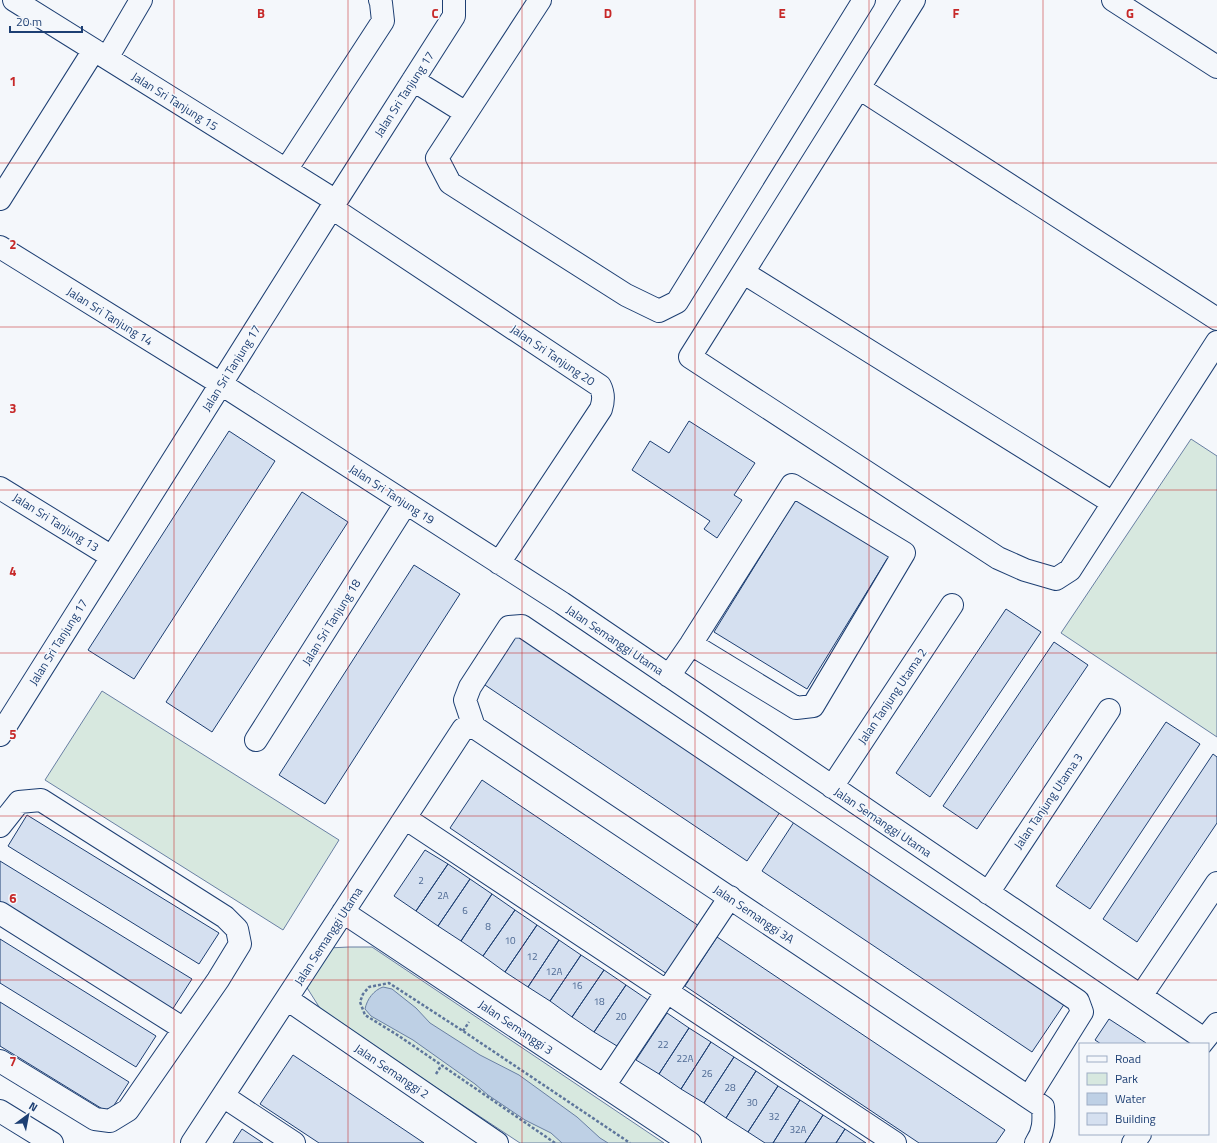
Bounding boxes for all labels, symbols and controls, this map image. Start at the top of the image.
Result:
text: B [257,3,265,23]
text: C [431,3,439,23]
text: D [604,3,612,23]
text: E [778,3,786,23]
text: F [953,3,960,23]
text: G [1126,3,1134,23]
scale bar [10,8,82,34]
text: 20 m [16,12,42,31]
street label: Jalan Sri Tanjung 17 [369,47,439,141]
street label: Jalan Sri Tanjung 15 [128,67,222,135]
text: 1 [9,71,17,91]
text: 2 [9,234,17,254]
street label: Jalan Sri Tanjung 14 [63,282,157,350]
street label: Jalan Sri Tanjung 20 [507,320,599,391]
street label: Jalan Sri Tanjung 17 [197,321,265,415]
text: 3 [9,398,17,418]
street label: Jalan Sri Tanjung 19 [345,459,439,529]
street label: Jalan Sri Tanjung 13 [9,488,103,556]
text: 4 [9,561,17,581]
street label: Jalan Sri Tanjung 18 [297,575,365,669]
street label: Jalan Sri Tanjung 17 [24,595,92,689]
street label: Jalan Semanggi Utama [562,600,668,680]
street label: Jalan Tanjung Utama 2 [853,644,931,748]
text: 5 [9,724,17,744]
street label: Jalan Tanjung Utama 3 [1009,749,1087,853]
street label: Jalan Semanggi Utama [830,782,936,862]
house number: 2 [418,873,424,888]
street label: Jalan Semanggi 3A [710,880,798,948]
street label: Jalan Semanggi Utama [289,883,367,989]
text: 6 [9,888,17,908]
house number: 2A [437,888,449,903]
house number: 6 [462,903,468,918]
house number: 8 [485,919,491,934]
house number: 10 [504,933,516,948]
house number: 12 [526,949,538,964]
house number: 12A [545,964,563,979]
house number: 16 [571,978,583,993]
house number: 18 [593,994,605,1009]
street label: Jalan Semanggi 3 [475,995,557,1059]
house number: 20 [615,1009,627,1024]
house number: 22 [657,1037,669,1052]
street label: Jalan Semanggi 2 [351,1039,433,1103]
legend [1079,1043,1209,1135]
text: Road [1115,1049,1141,1068]
text: 7 [9,1051,17,1071]
house number: 22A [676,1051,694,1066]
house number: 26 [701,1066,713,1081]
text: Park [1115,1069,1138,1088]
house number: 28 [724,1080,736,1095]
text: Water [1115,1089,1146,1108]
north arrow [8,1095,48,1135]
house number: 30 [746,1095,758,1110]
text: N [26,1098,41,1115]
house number: 32 [768,1109,780,1124]
text: Building [1115,1109,1156,1128]
house number: 32A [789,1122,807,1137]

